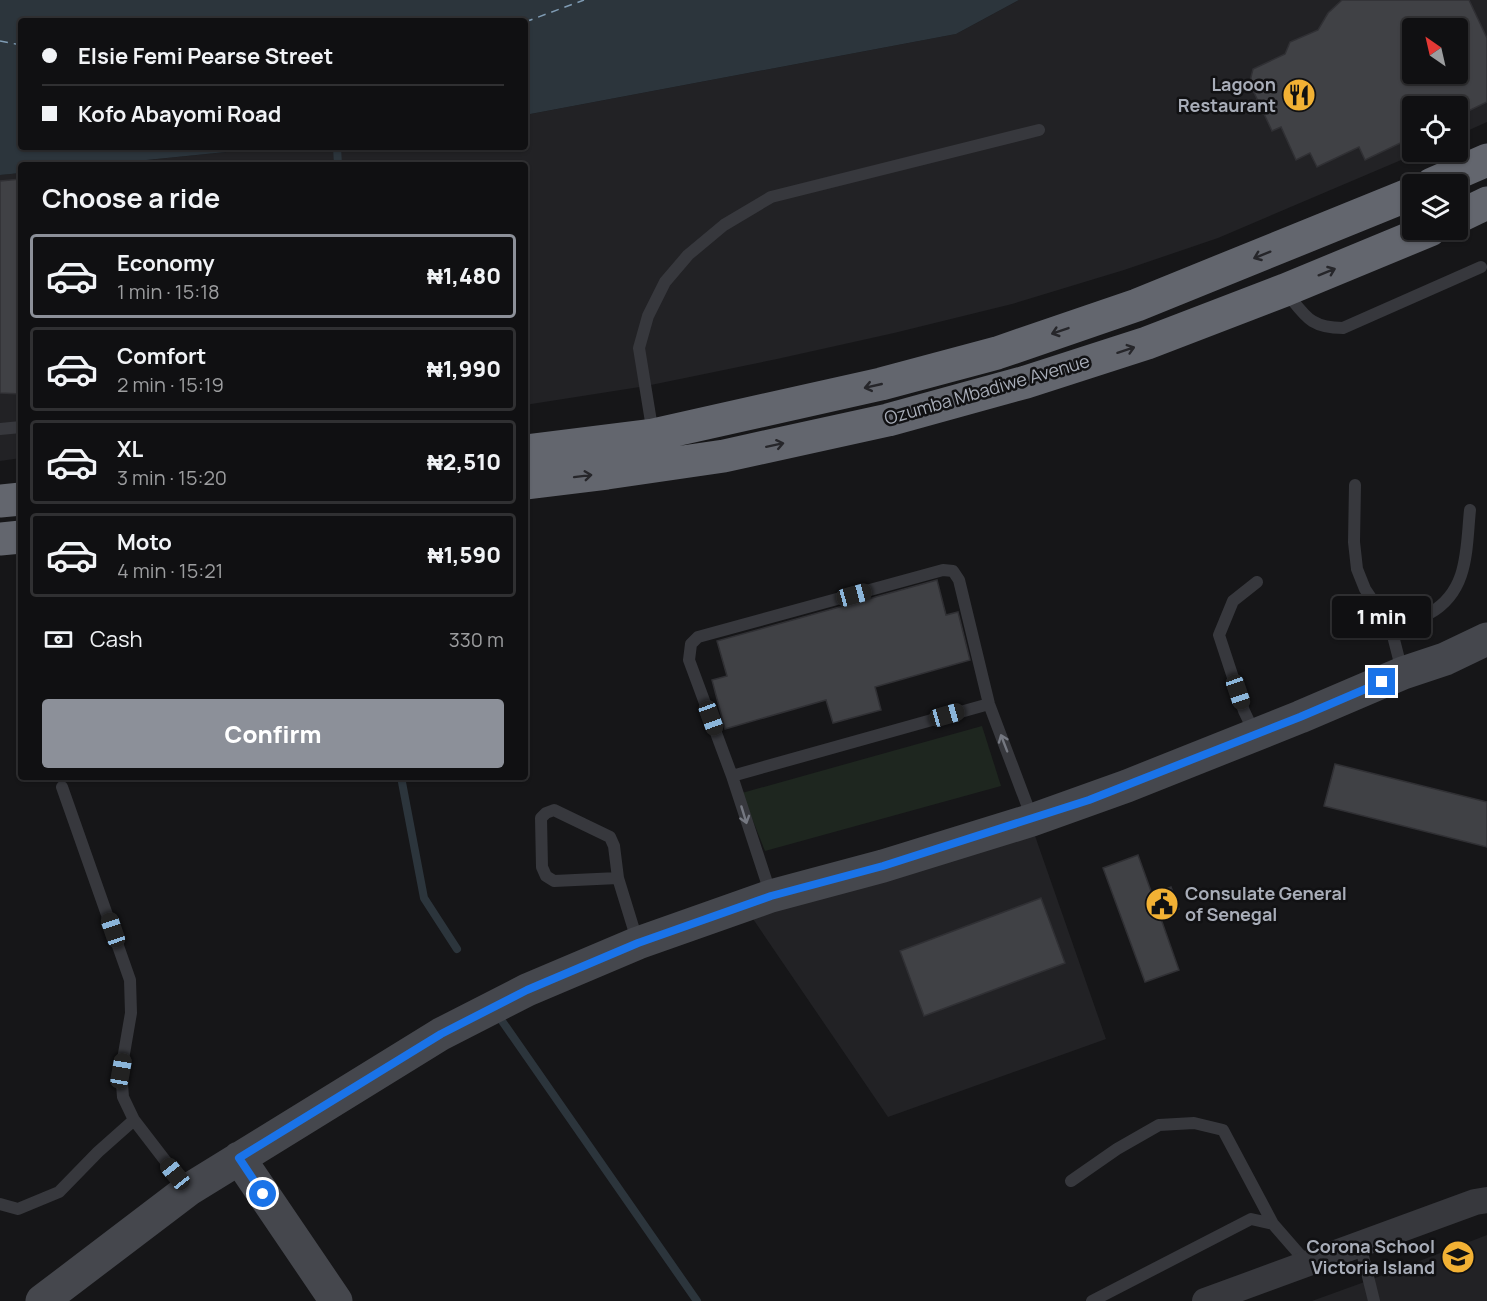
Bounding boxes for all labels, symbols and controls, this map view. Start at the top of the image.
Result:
north arrow [1402,18,1468,84]
map controls [1402,18,1468,240]
text: Elsie Femi Pearse Street [78,41,333,71]
place label: Lagoon Restaurant [1178,72,1276,117]
restaurant icon: Lagoon Restaurant [1281,77,1317,113]
button: locate [1402,96,1468,162]
text: Kofo Abayomi Road [78,99,281,129]
button: layers [1402,174,1468,240]
text: Choose a ride [42,179,220,216]
text: Economy [117,248,215,278]
icon: car [45,249,99,303]
one-way arrow [1253,250,1271,261]
text: ₦1,480 [427,261,501,291]
one-way arrow [1317,266,1336,277]
text: 1 min · 15:18 [117,278,220,305]
one-way arrow [1051,327,1070,338]
text: Comfort [117,341,206,371]
icon: car [45,342,99,396]
one-way arrow [1116,343,1135,354]
street label: Ozumba Mbadiwe Avenue [881,348,1092,430]
text: ₦1,990 [427,354,501,384]
text: 2 min · 15:19 [117,371,224,398]
one-way arrow [864,380,883,392]
text: XL [117,434,143,464]
icon: car [45,435,99,489]
one-way arrow [766,438,785,450]
text: ₦2,510 [427,447,501,477]
text: 3 min · 15:20 [117,464,227,491]
one-way arrow [573,471,593,482]
text: Moto [117,527,172,557]
icon: car [45,528,99,582]
text: ₦1,590 [428,540,501,570]
text: 4 min · 15:21 [117,557,223,584]
car [834,582,874,608]
callout: 1 min [1332,595,1432,637]
text: 1 min [1356,603,1407,630]
icon: cash [42,623,75,656]
text: Cash [90,624,143,654]
text: 330 m [449,626,504,653]
route end [1368,668,1395,695]
car [1224,672,1252,712]
car [696,698,726,738]
button: Confirm [42,699,504,768]
car [927,701,967,729]
one-way arrow [998,734,1009,752]
one-way arrow [739,805,750,824]
place label: Consulate General of Senegal [1185,881,1347,926]
public building icon: Consulate General of Senegal [1144,886,1180,922]
car [99,910,127,950]
car [109,1052,133,1090]
car [157,1154,193,1194]
route start [249,1180,276,1207]
place label: Corona School Victoria Island [1306,1234,1435,1279]
school or university icon: Corona School Victoria Island [1440,1239,1476,1275]

